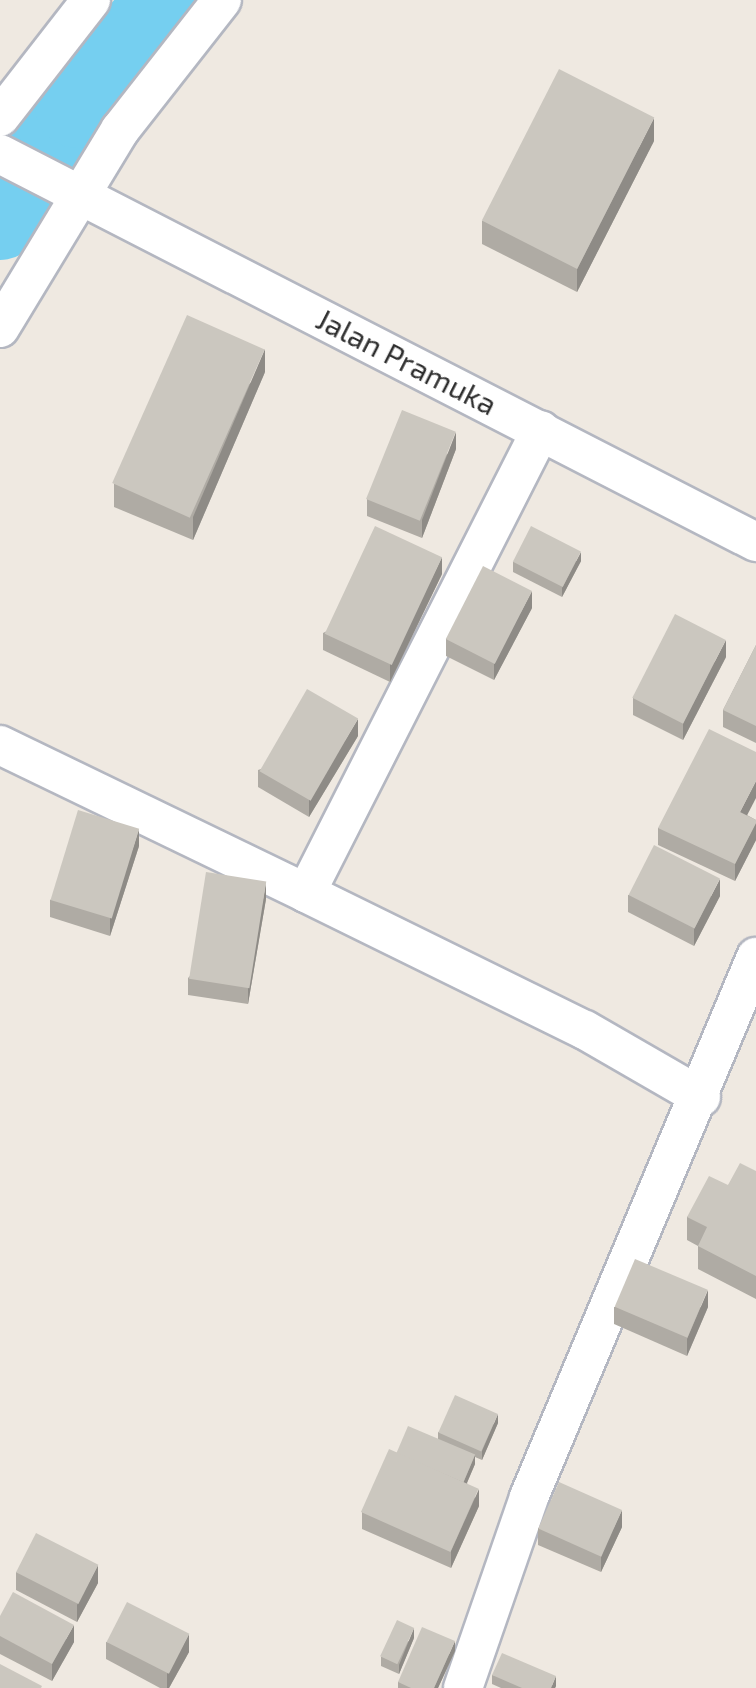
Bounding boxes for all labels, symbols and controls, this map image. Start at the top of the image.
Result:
street label: Jalan Pramuka [311,300,503,422]

